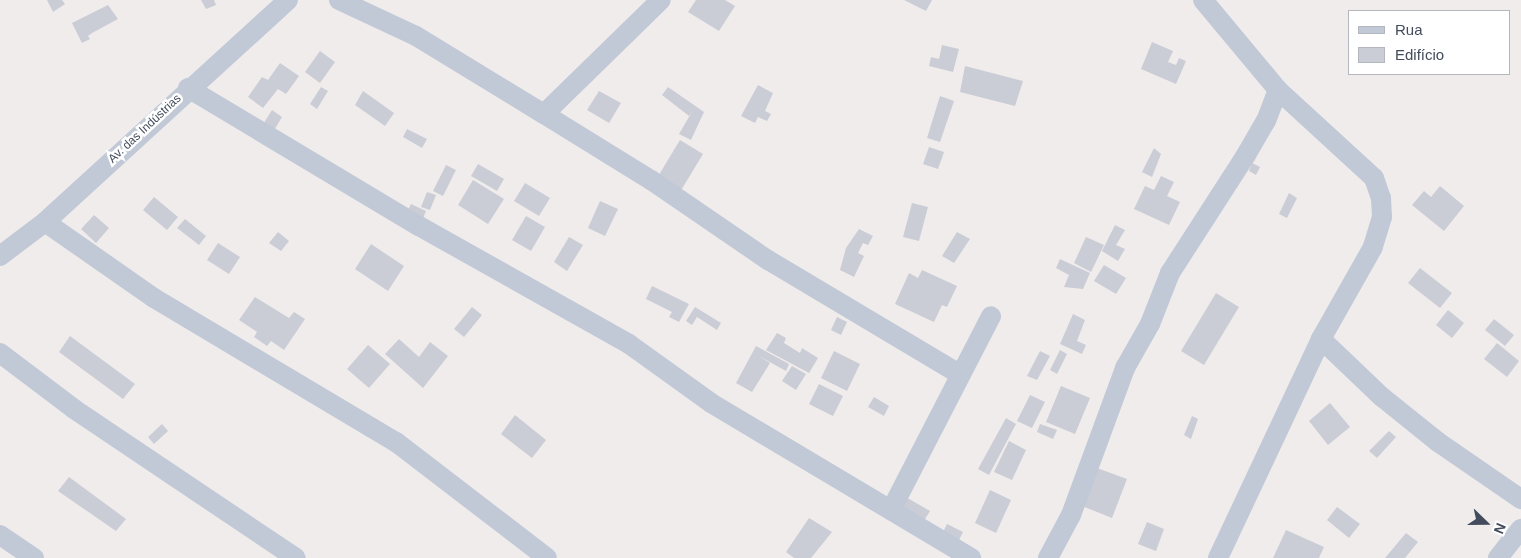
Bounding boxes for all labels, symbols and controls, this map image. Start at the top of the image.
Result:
legend [1348,10,1511,75]
text: Rua [1395,21,1423,38]
text: Edifício [1395,46,1444,63]
street label: Av. das Indústrias [106,92,184,166]
north arrow [1461,498,1511,548]
text: N [1491,521,1509,536]

